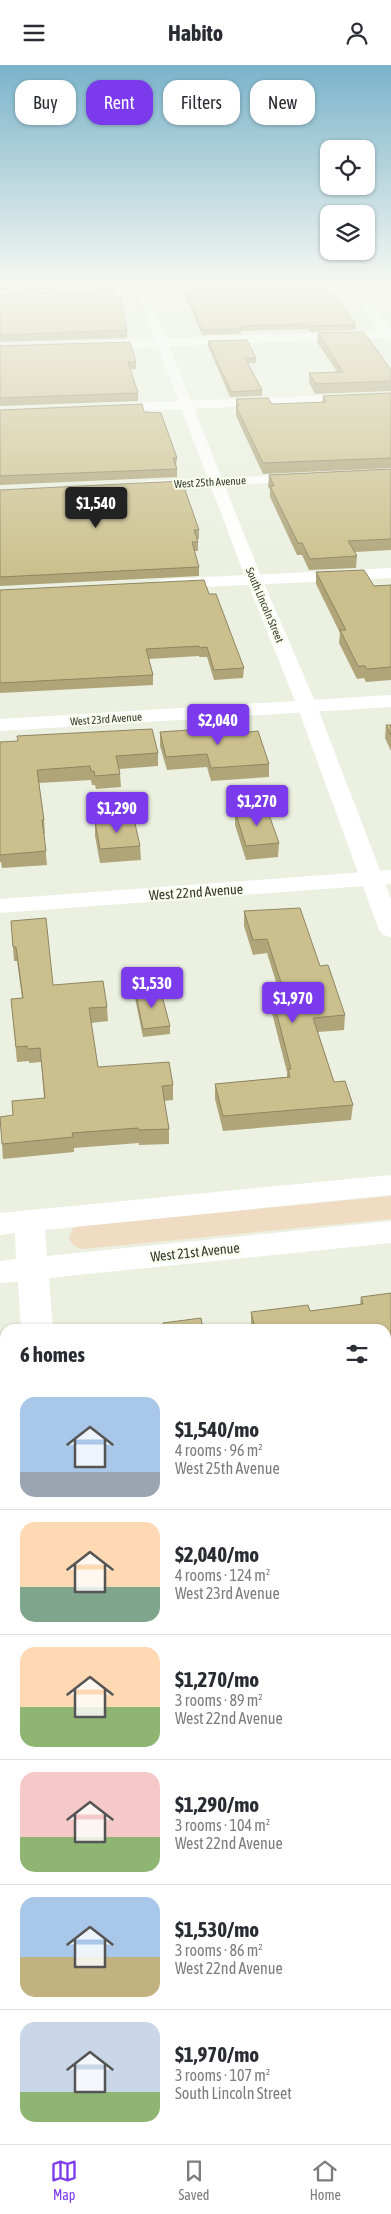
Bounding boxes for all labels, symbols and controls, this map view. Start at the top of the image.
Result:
icon: menu [20,19,48,47]
icon: person [343,19,371,47]
text: Habito [168,20,223,46]
chip: Buy [15,80,76,125]
chip: Rent [86,80,153,125]
chip: Filters [163,80,240,125]
chip: New [250,80,315,125]
map controls [320,140,375,260]
button: locate [320,140,375,195]
button: layers [320,205,375,260]
street label: West 25th Avenue [174,474,246,490]
pin: $1,540 [55,487,137,529]
text: $1,540 [76,494,116,512]
street label: South Lincoln Street [244,566,286,644]
pin: $2,040 [177,703,259,746]
street label: West 23rd Avenue [70,711,142,727]
text: $2,040 [198,711,238,729]
pin: $1,270 [216,785,298,827]
pin: $1,290 [76,791,158,834]
text: $1,270 [237,792,277,810]
text: $1,290 [97,799,137,817]
street label: West 22nd Avenue [148,881,244,903]
pin: $1,530 [111,967,193,1009]
text: $1,530 [132,974,172,992]
pin: $1,970 [252,981,334,1024]
text: $1,970 [273,989,313,1007]
street label: West 21st Avenue [150,1239,240,1265]
icon: filters [343,1340,371,1368]
text: 6 homes [20,1342,85,1366]
icon: home [60,1417,120,1477]
text: $1,540/mo [175,1417,259,1441]
text: 4 rooms · 96 m² [175,1441,263,1459]
text: West 25th Avenue [175,1459,280,1477]
icon: home [60,1542,120,1602]
text: $2,040/mo [175,1542,259,1566]
text: 4 rooms · 124 m² [175,1566,270,1584]
text: West 23rd Avenue [175,1584,280,1602]
icon: home [60,1667,120,1727]
text: $1,270/mo [175,1667,259,1691]
text: 3 rooms · 89 m² [175,1691,263,1709]
text: West 22nd Avenue [175,1709,283,1727]
icon: home [60,1792,120,1852]
text: $1,290/mo [175,1792,259,1816]
text: 3 rooms · 104 m² [175,1816,270,1834]
text: West 22nd Avenue [175,1834,283,1852]
icon: home [60,1917,120,1977]
text: $1,530/mo [175,1917,259,1941]
text: 3 rooms · 86 m² [175,1941,263,1959]
text: West 22nd Avenue [175,1959,283,1977]
icon: home [60,2042,120,2102]
text: $1,970/mo [175,2042,259,2066]
text: 3 rooms · 107 m² [175,2066,270,2084]
text: South Lincoln Street [175,2084,292,2102]
tab: Map [50,2157,78,2203]
tab: Saved [178,2157,209,2203]
tab: Home [310,2157,341,2203]

